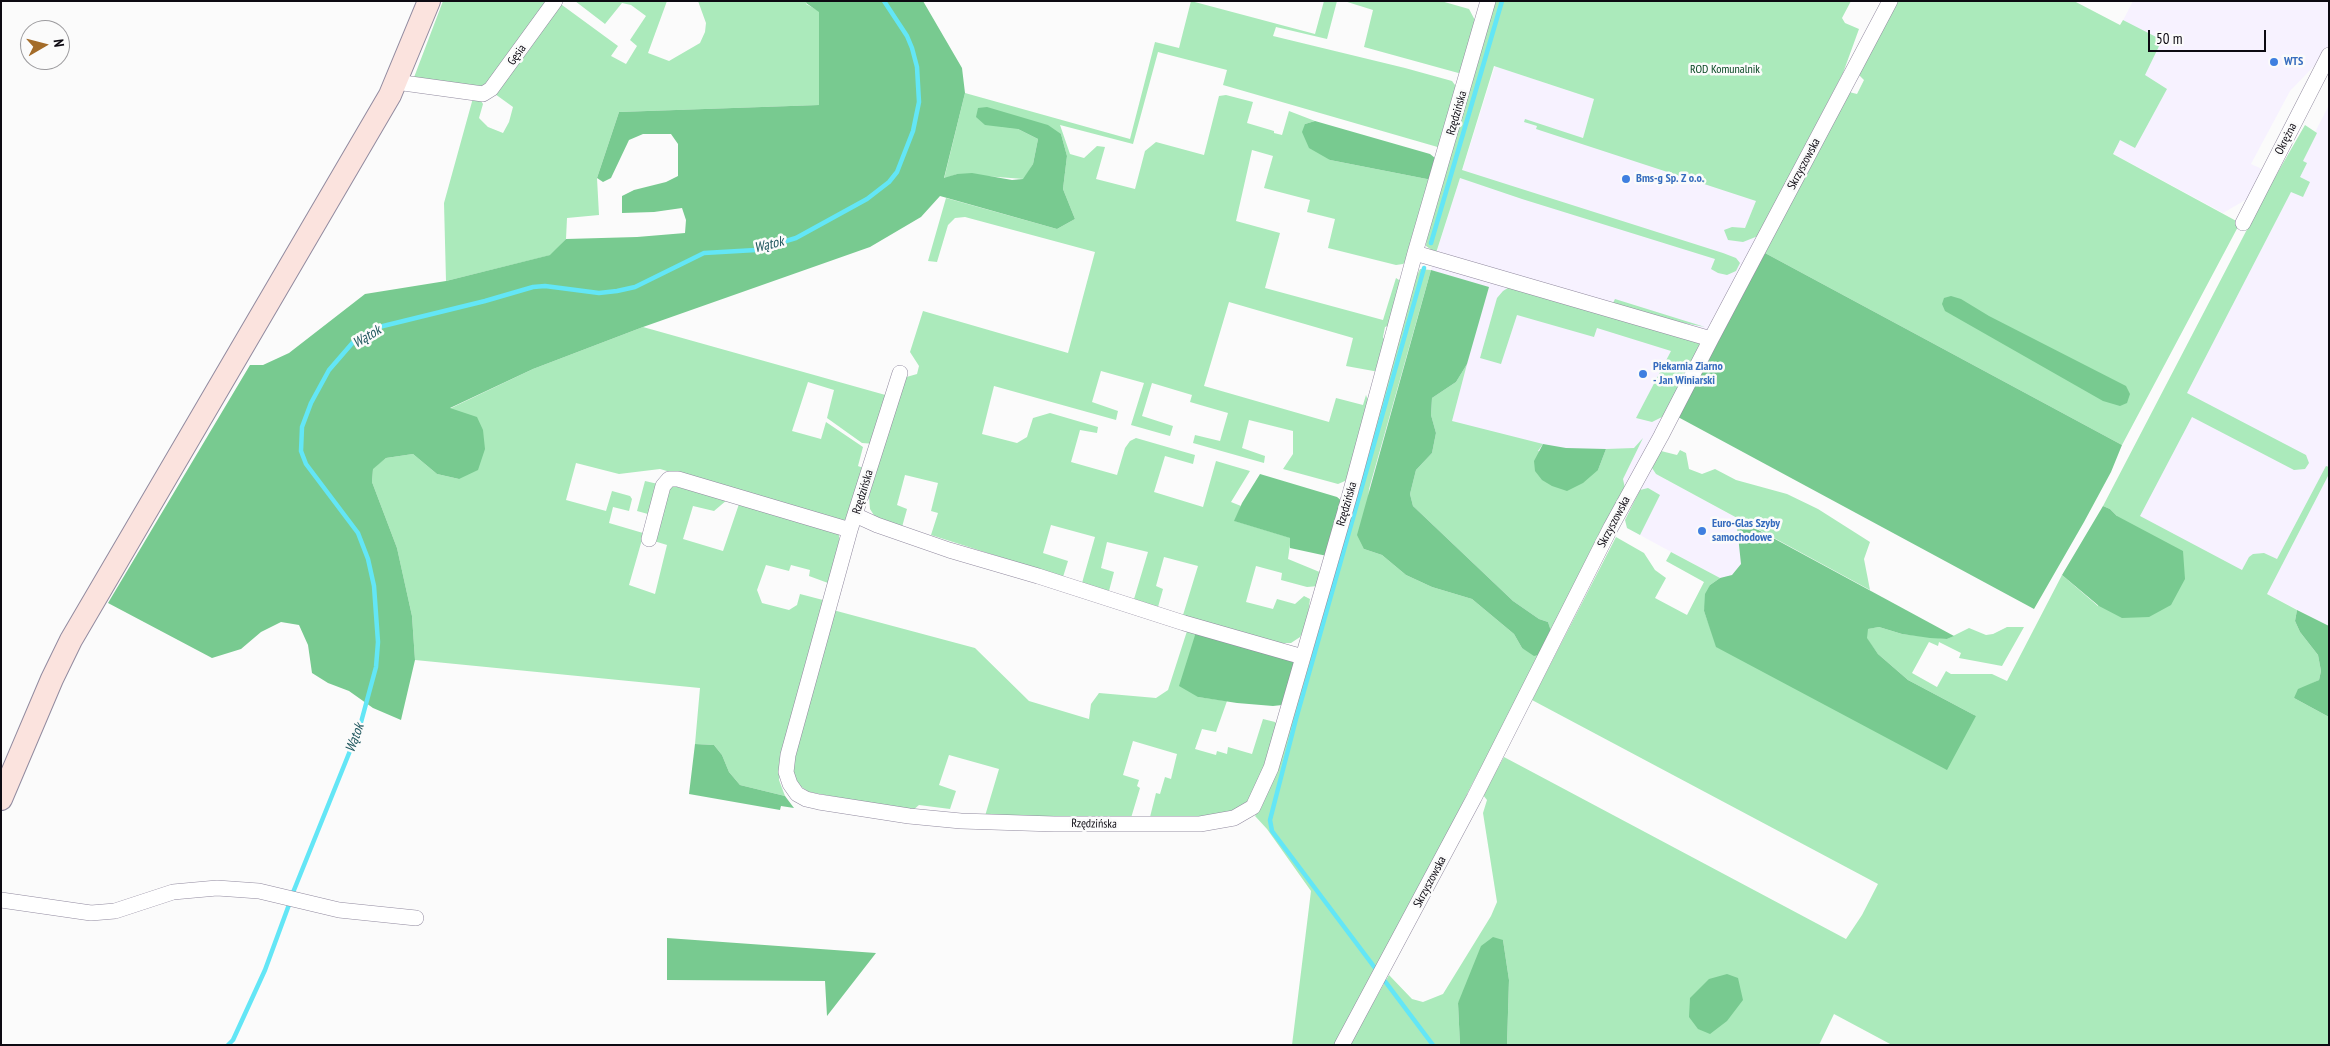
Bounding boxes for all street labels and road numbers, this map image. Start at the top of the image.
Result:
street label: Gęsia [505,42,529,68]
street label: Rzędzińska [1444,89,1470,137]
street label: Okrężna [2272,121,2300,157]
street label: Skrzyszowska [1785,136,1823,192]
street label: Rzędzińska [849,468,877,516]
street label: Rzędzińska [1334,480,1360,528]
street label: Skrzyszowska [1595,494,1633,550]
street label: Rzędzińska [1071,816,1117,832]
street label: Skrzyszowska [1411,854,1449,910]

